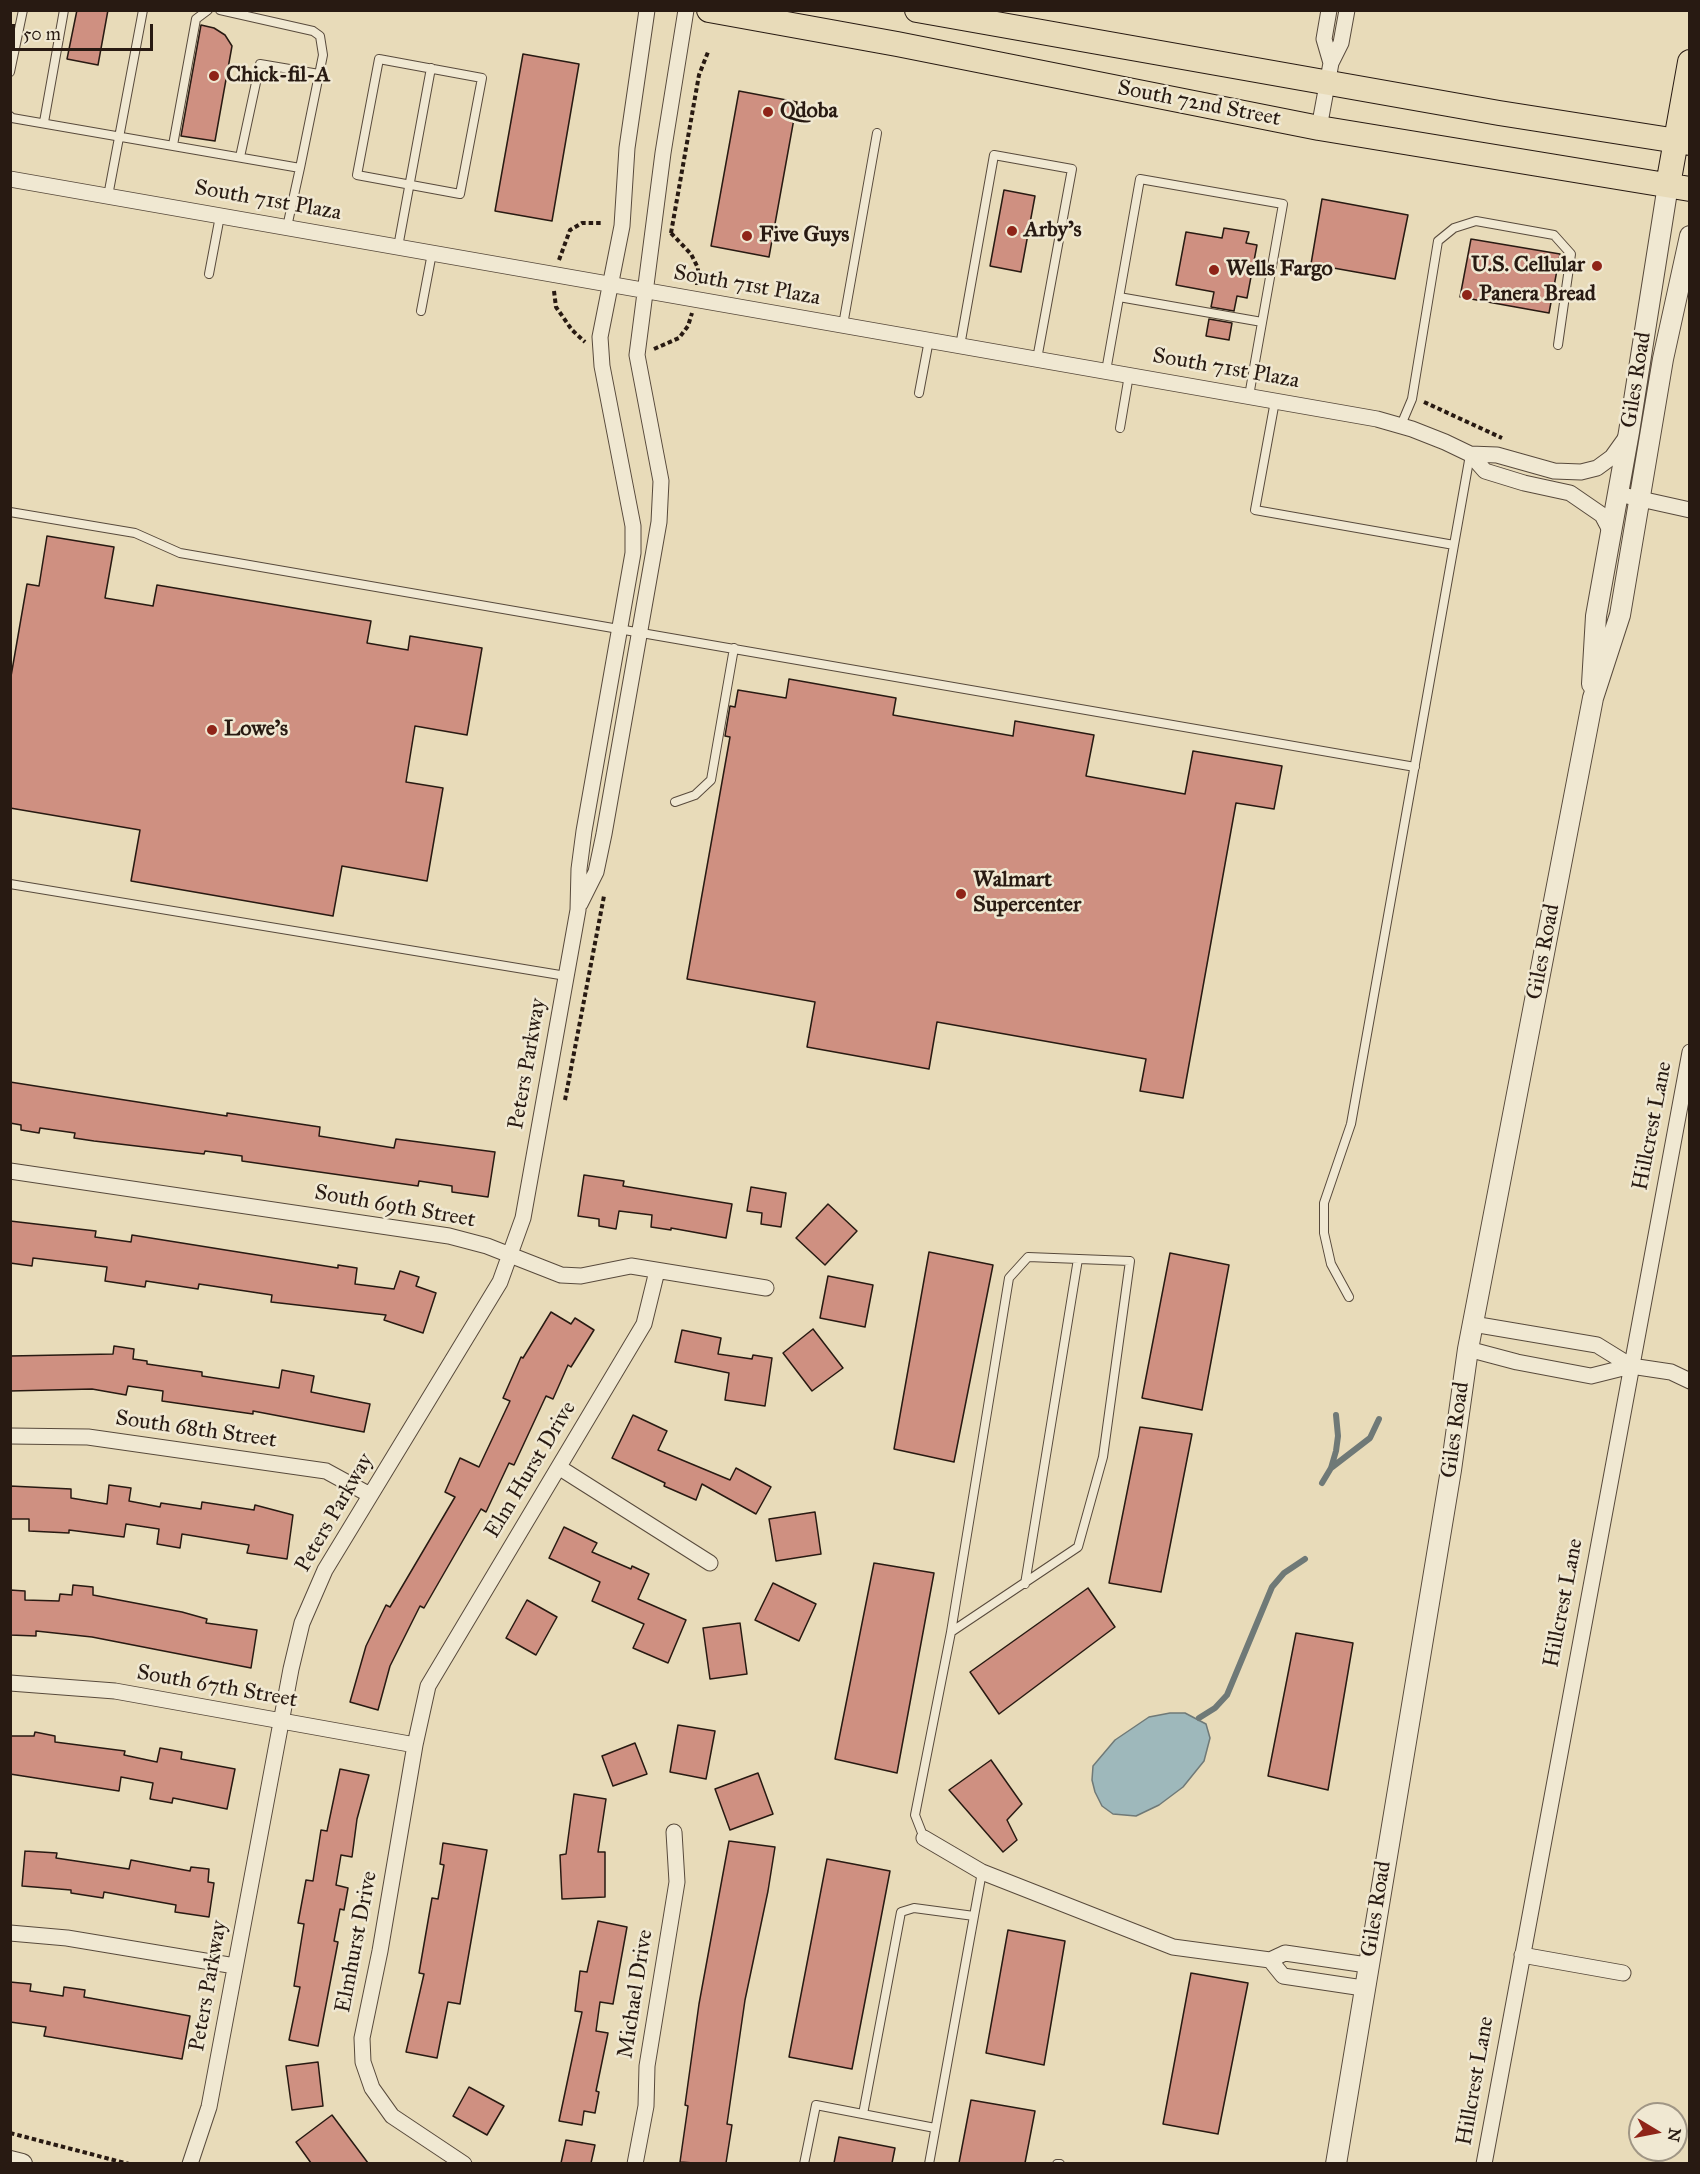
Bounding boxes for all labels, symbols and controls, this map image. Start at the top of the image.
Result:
scale bar [15,12,156,50]
text: 50 m [23,23,61,45]
place label: Chick-fil-A [226,63,330,89]
marker: Chick-fil-A [207,69,221,83]
street label: South 72nd Street [1115,75,1283,133]
place label: Qdoba [780,99,838,125]
marker: Qdoba [761,105,775,119]
street label: South 71st Plaza [193,175,343,227]
place label: Arby's [1024,218,1082,244]
place label: Five Guys [759,223,849,249]
marker: Arby's [1005,224,1019,238]
marker: Five Guys [740,229,754,243]
place label: U.S. Cellular [1471,253,1585,279]
place label: Wells Fargo [1226,257,1333,283]
marker: U.S. Cellular [1590,259,1604,273]
street label: South 71st Plaza [672,260,822,312]
marker: Wells Fargo [1207,263,1221,277]
place label: Panera Bread [1479,282,1596,308]
marker: Panera Bread [1460,288,1474,302]
street label: Giles Road [1616,330,1658,430]
street label: South 71st Plaza [1151,343,1301,395]
place label: Lowe's [224,717,288,743]
marker: Lowe's [205,723,219,737]
place label: Walmart Supercenter [973,868,1081,920]
marker: Walmart Supercenter [954,887,968,901]
street label: Giles Road [1522,902,1566,1002]
street label: Peters Parkway [503,996,553,1132]
street label: Hillcrest Lane [1628,1059,1678,1193]
street label: South 69th Street [313,1180,477,1234]
street label: Giles Road [1436,1380,1476,1480]
street label: Elm Hurst Drive [480,1397,582,1543]
street label: South 68th Street [114,1406,278,1454]
street label: Peters Parkway [290,1449,380,1577]
street label: Hillcrest Lane [1539,1536,1589,1670]
street label: South 67th Street [135,1660,299,1714]
street label: Giles Road [1356,1859,1398,1959]
street label: Elmhurst Drive [330,1869,384,2015]
street label: Peters Parkway [184,1918,234,2054]
street label: Michael Drive [613,1928,659,2060]
street label: Hillcrest Lane [1452,2014,1500,2148]
north arrow [1628,2102,1688,2162]
text: N [1664,2127,1685,2143]

